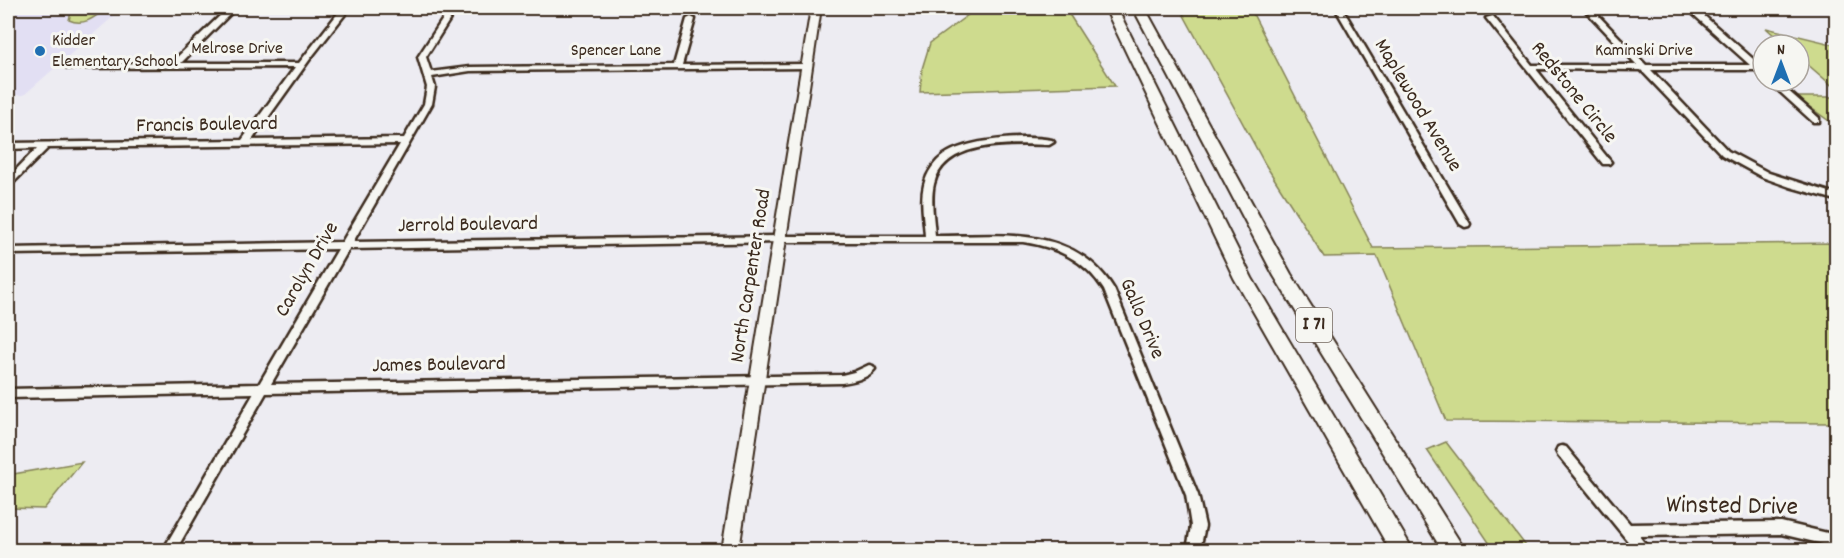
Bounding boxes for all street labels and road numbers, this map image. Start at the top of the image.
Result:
street label: Maplewood Avenue [1365,34,1469,178]
street label: Redstone Circle [1522,35,1624,151]
street label: Melrose Drive [191,37,283,62]
street label: Spencer Lane [571,39,661,64]
street label: Kaminski Drive [1595,39,1693,64]
street label: Francis Boulevard [136,110,278,142]
street label: North Carpenter Road [723,187,781,365]
street label: Jerrold Boulevard [398,210,538,242]
street label: Carolyn Drive [269,217,347,323]
street label: Gallo Drive [1111,274,1171,364]
road number: I 71 [1296,308,1332,342]
street label: James Boulevard [372,350,506,382]
street label: Winsted Drive [1666,487,1798,527]

